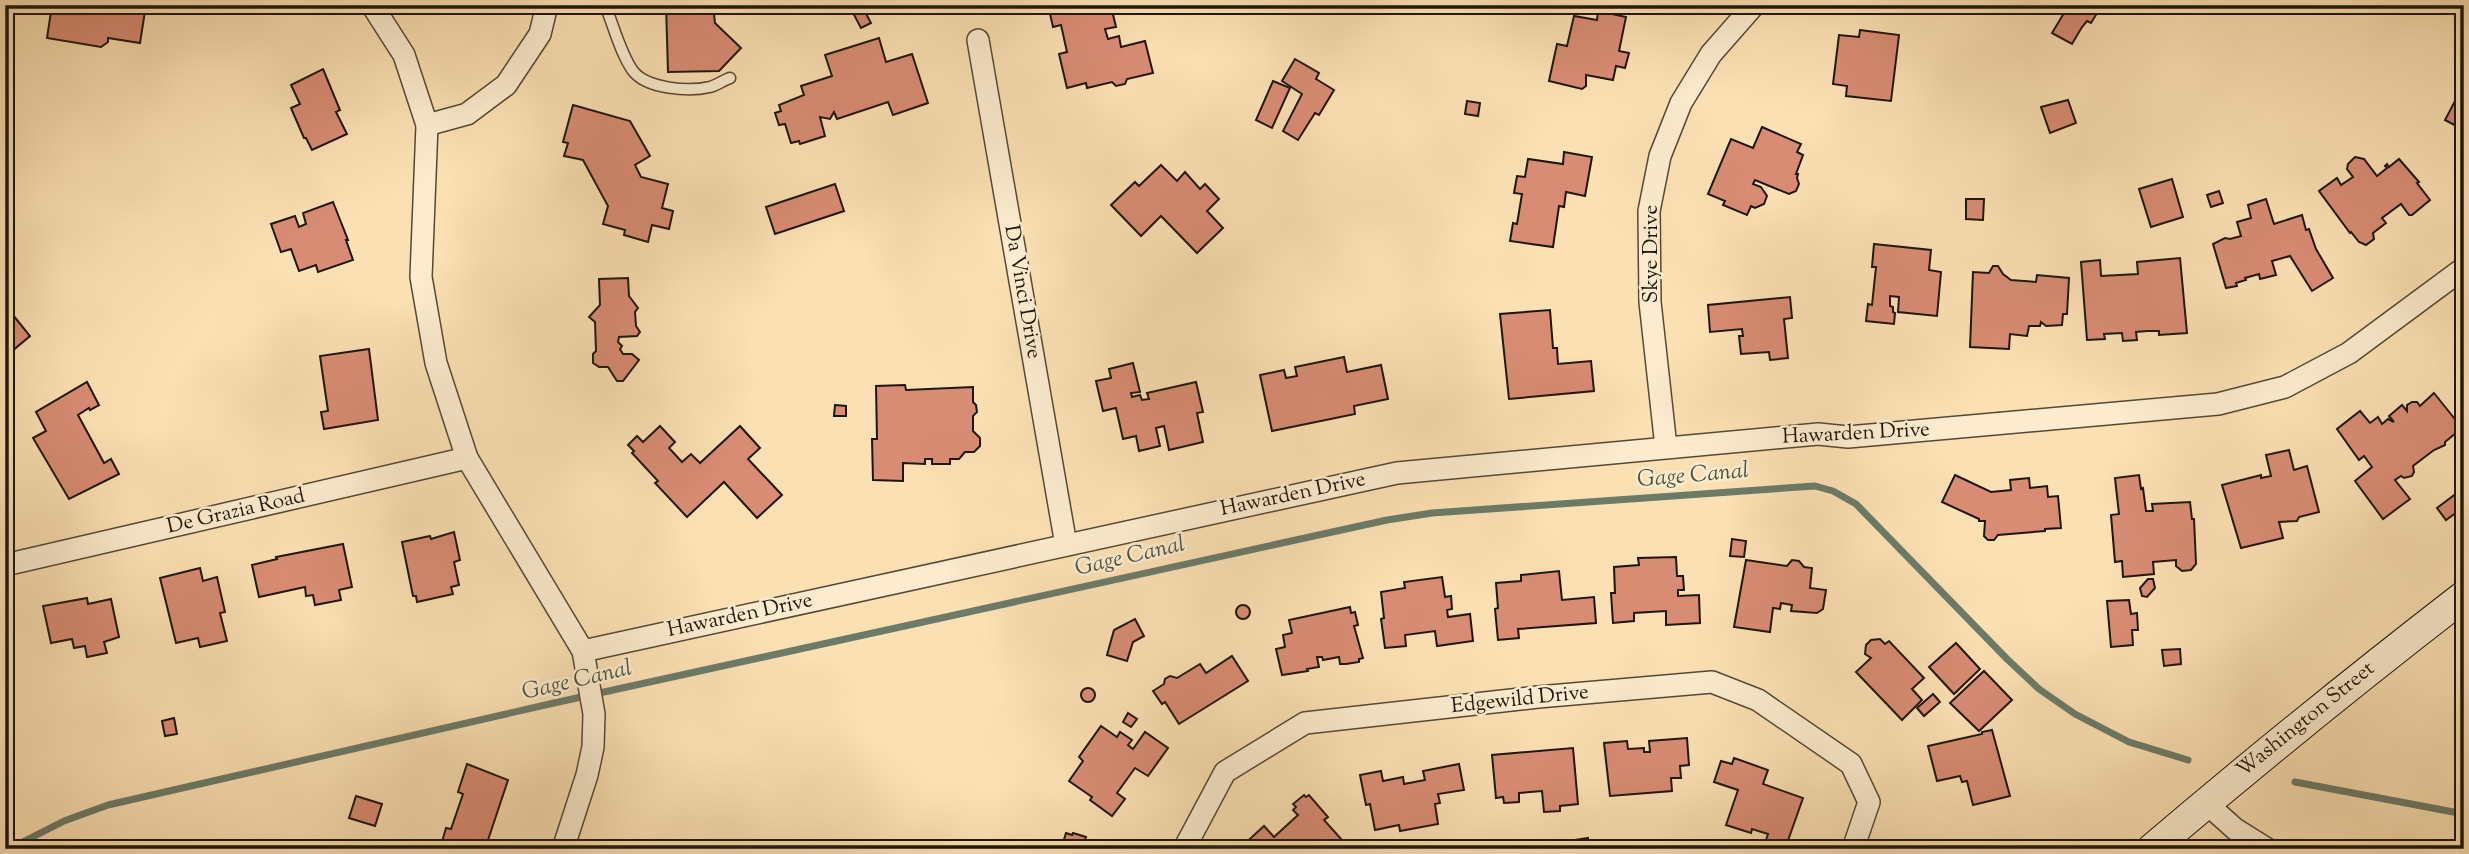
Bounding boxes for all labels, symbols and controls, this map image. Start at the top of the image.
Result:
street label: Skye Drive [1637,205,1667,303]
street label: Da Vinci Drive [995,223,1049,361]
street label: Hawarden Drive [1781,415,1931,453]
water label: Gage Canal [1636,455,1750,497]
street label: Hawarden Drive [1218,465,1368,525]
street label: De Grazia Road [164,482,308,542]
water label: Gage Canal [1072,528,1188,586]
street label: Hawarden Drive [665,586,815,646]
water label: Gage Canal [519,652,635,710]
street label: Washington Street [2230,655,2382,785]
street label: Edgewild Drive [1450,678,1590,722]

